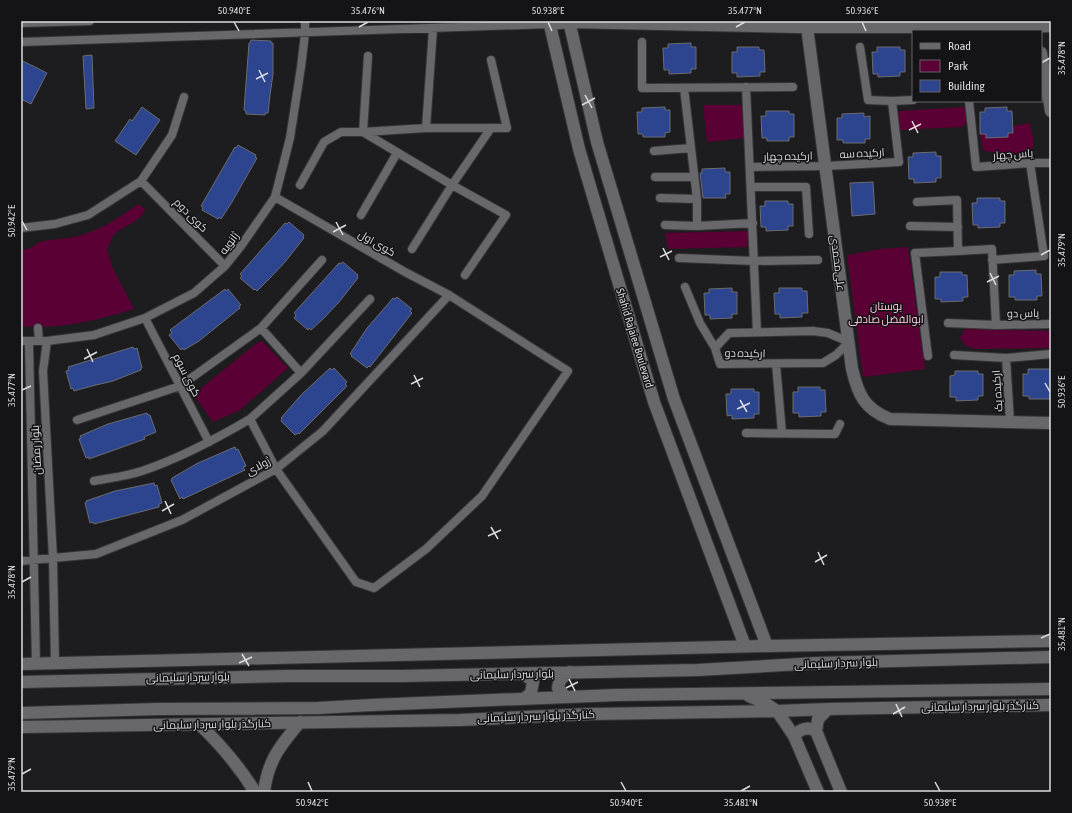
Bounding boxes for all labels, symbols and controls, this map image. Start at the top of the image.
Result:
text: 50.940°E [218,5,251,16]
text: 35.476°N [351,5,385,16]
text: 50.938°E [532,5,565,16]
text: 35.477°N [728,5,762,16]
text: 50.936°E [846,5,879,16]
legend [912,30,1042,102]
text: Road [948,39,971,53]
text: 35.478°N [1056,41,1067,75]
text: Park [948,59,969,73]
text: Building [948,79,986,93]
street label: ارکیده سه [839,146,885,161]
street label: یاس چهار [991,147,1034,162]
street label: ارکیده چهار [762,150,813,163]
street label: کوی دوم [170,196,210,236]
text: 50.942°E [6,204,17,237]
street label: کوی اول [356,228,398,259]
street label: ژانویه [217,230,242,257]
text: 35.479°N [1056,233,1067,267]
street label: علی‌محمدی [828,234,847,292]
street label: Shahid Rajaiee Boulevard [614,287,656,389]
park label: بوستان ابوالفضل صادقی [848,300,924,326]
street label: یاس دو [1007,307,1039,320]
street label: ارکیده دو [724,347,766,360]
street label: کوی سوم [169,351,203,400]
street label: ارکیده یک [990,370,1005,412]
text: 35.477°N [6,373,17,407]
text: 50.936°E [1056,375,1067,408]
street label: بلوار رمضان [29,425,44,475]
street label: ژولای [244,454,273,478]
text: 35.478°N [6,565,17,599]
text: 35.481°N [1056,617,1067,651]
street label: بلوار سردار سلیمانی [794,656,878,671]
street label: بلوار سردار سلیمانی [470,667,554,682]
street label: بلوار سردار سلیمانی [146,670,230,685]
street label: کنارگذر بلوار سردار سلیمانی [921,699,1039,714]
street label: کنارگذر بلوار سردار سلیمانی [477,708,595,725]
street label: کنارگذر بلوار سردار سلیمانی [153,717,271,732]
text: 35.479°N [6,757,17,791]
text: 50.942°E [296,797,329,808]
text: 50.940°E [610,797,643,808]
text: 35.481°N [724,797,758,808]
text: 50.938°E [924,797,957,808]

